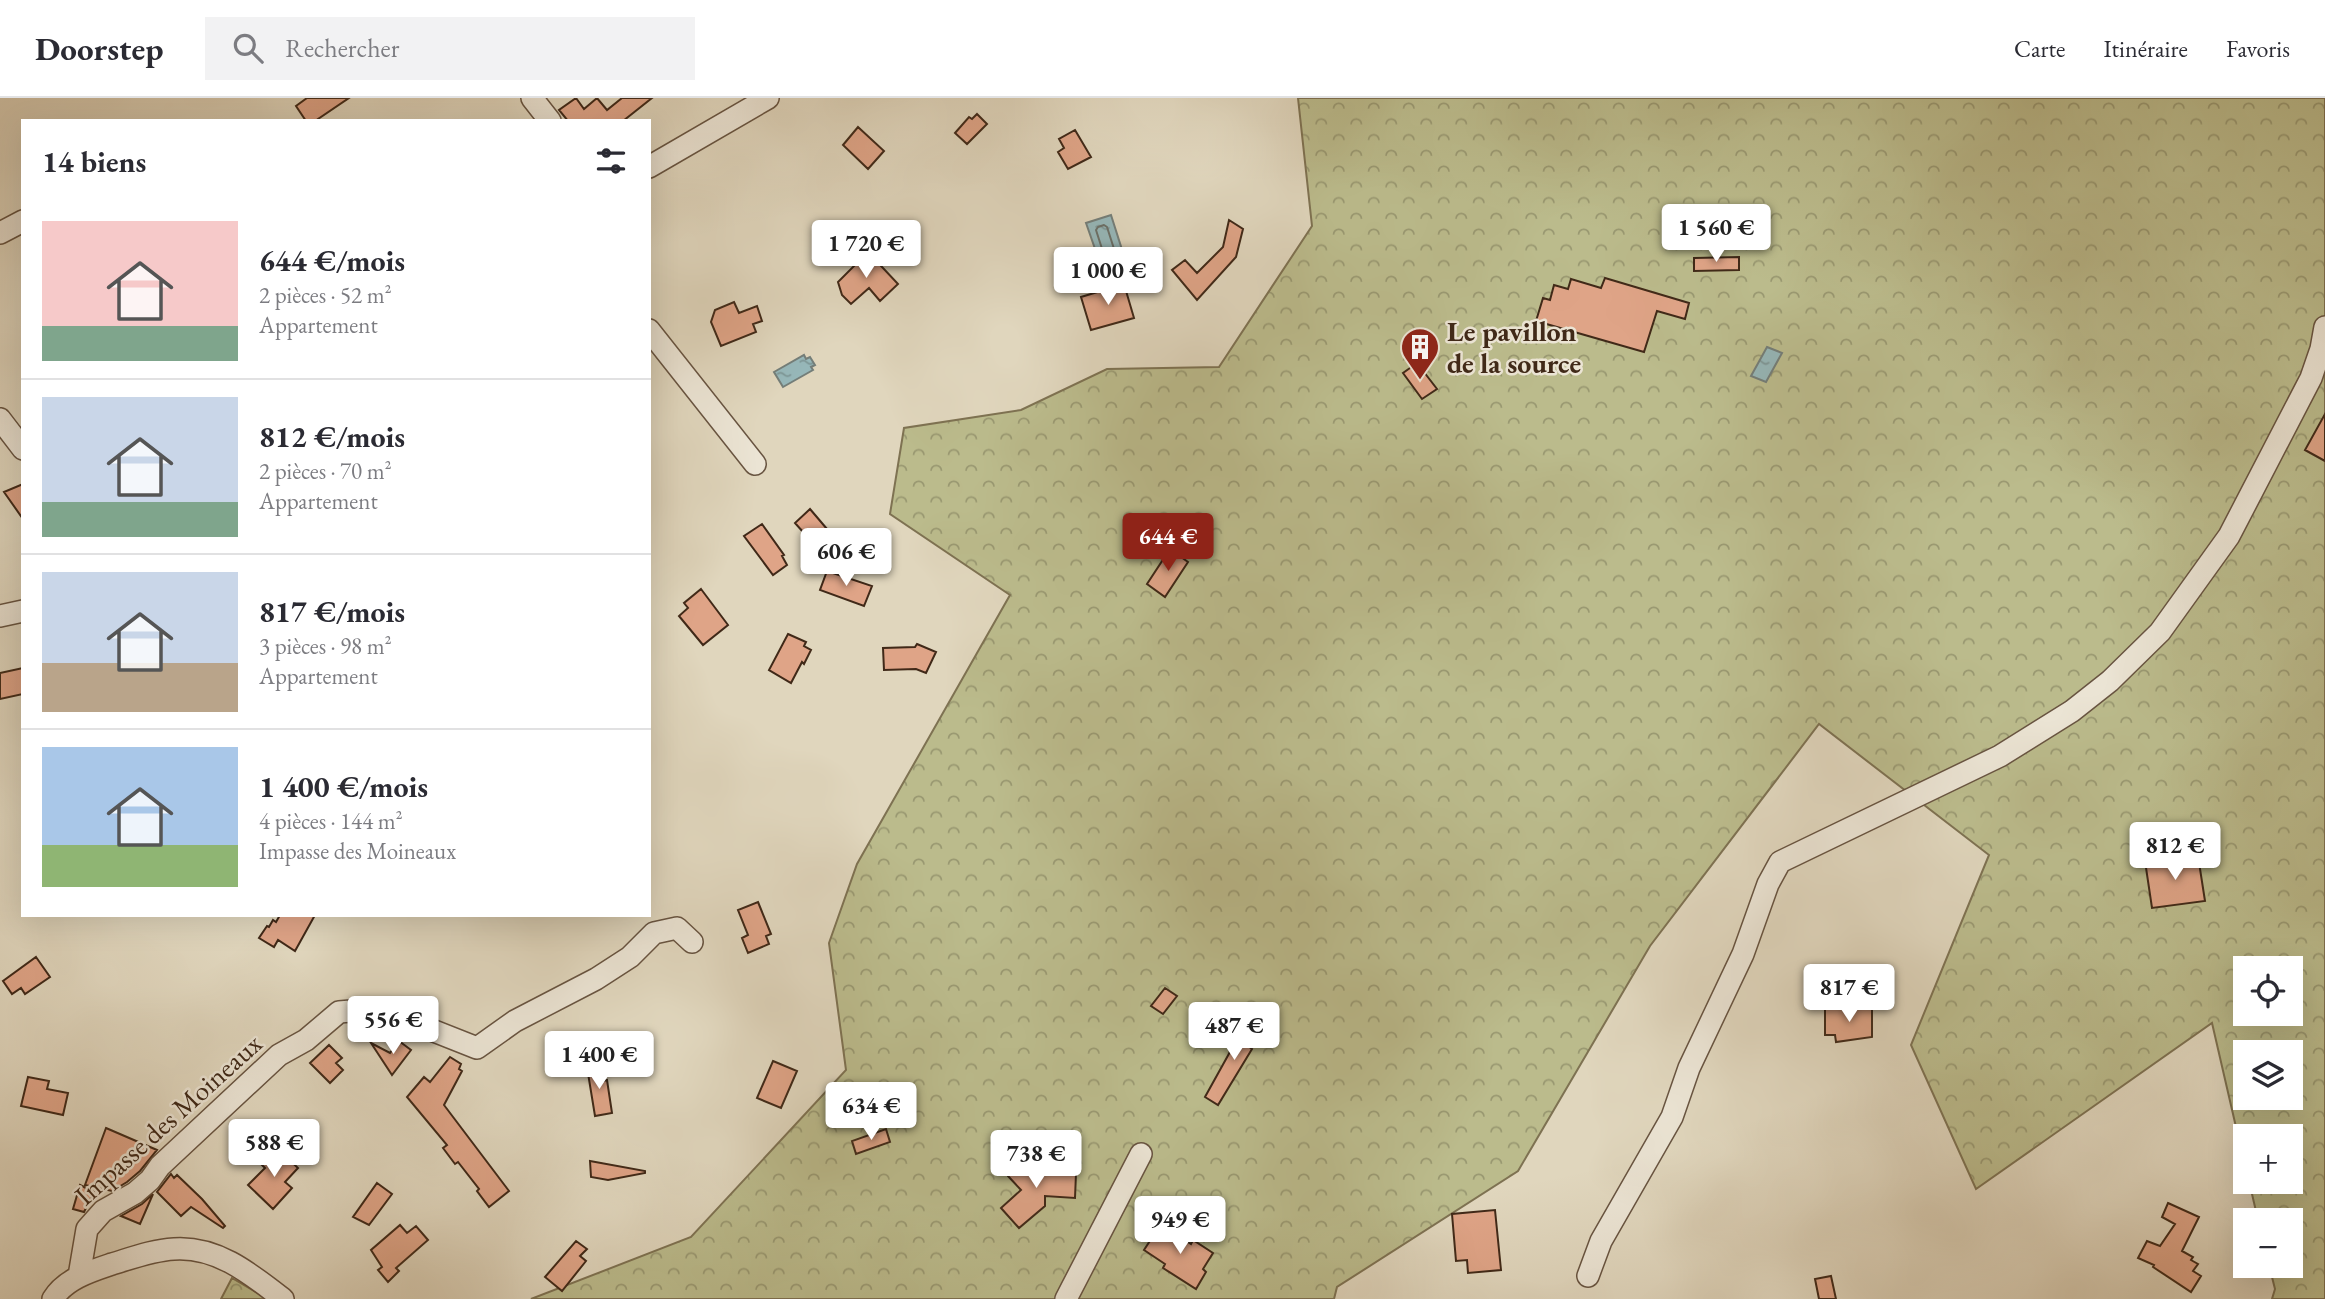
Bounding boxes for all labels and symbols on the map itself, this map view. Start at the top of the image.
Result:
pin: 1 560 € [1651,204,1781,264]
pin: 1 720 € [801,220,931,280]
pin: 1 000 € [1043,248,1173,307]
place label: Le pavillon de la source [1447,313,1581,381]
building icon: Le pavillon de la source [1399,326,1441,381]
pin: 644 € [1119,514,1217,573]
pin: 606 € [797,528,895,588]
pin: 812 € [2126,822,2224,882]
pin: 817 € [1800,964,1898,1024]
pin: 556 € [344,996,442,1056]
pin: 487 € [1185,1002,1283,1062]
street label: Impasse des Moineaux [67,1025,269,1213]
pin: 1 400 € [534,1032,664,1091]
pin: 634 € [822,1082,920,1142]
pin: 588 € [225,1119,323,1179]
pin: 738 € [987,1130,1085,1190]
pin: 949 € [1131,1196,1229,1256]

